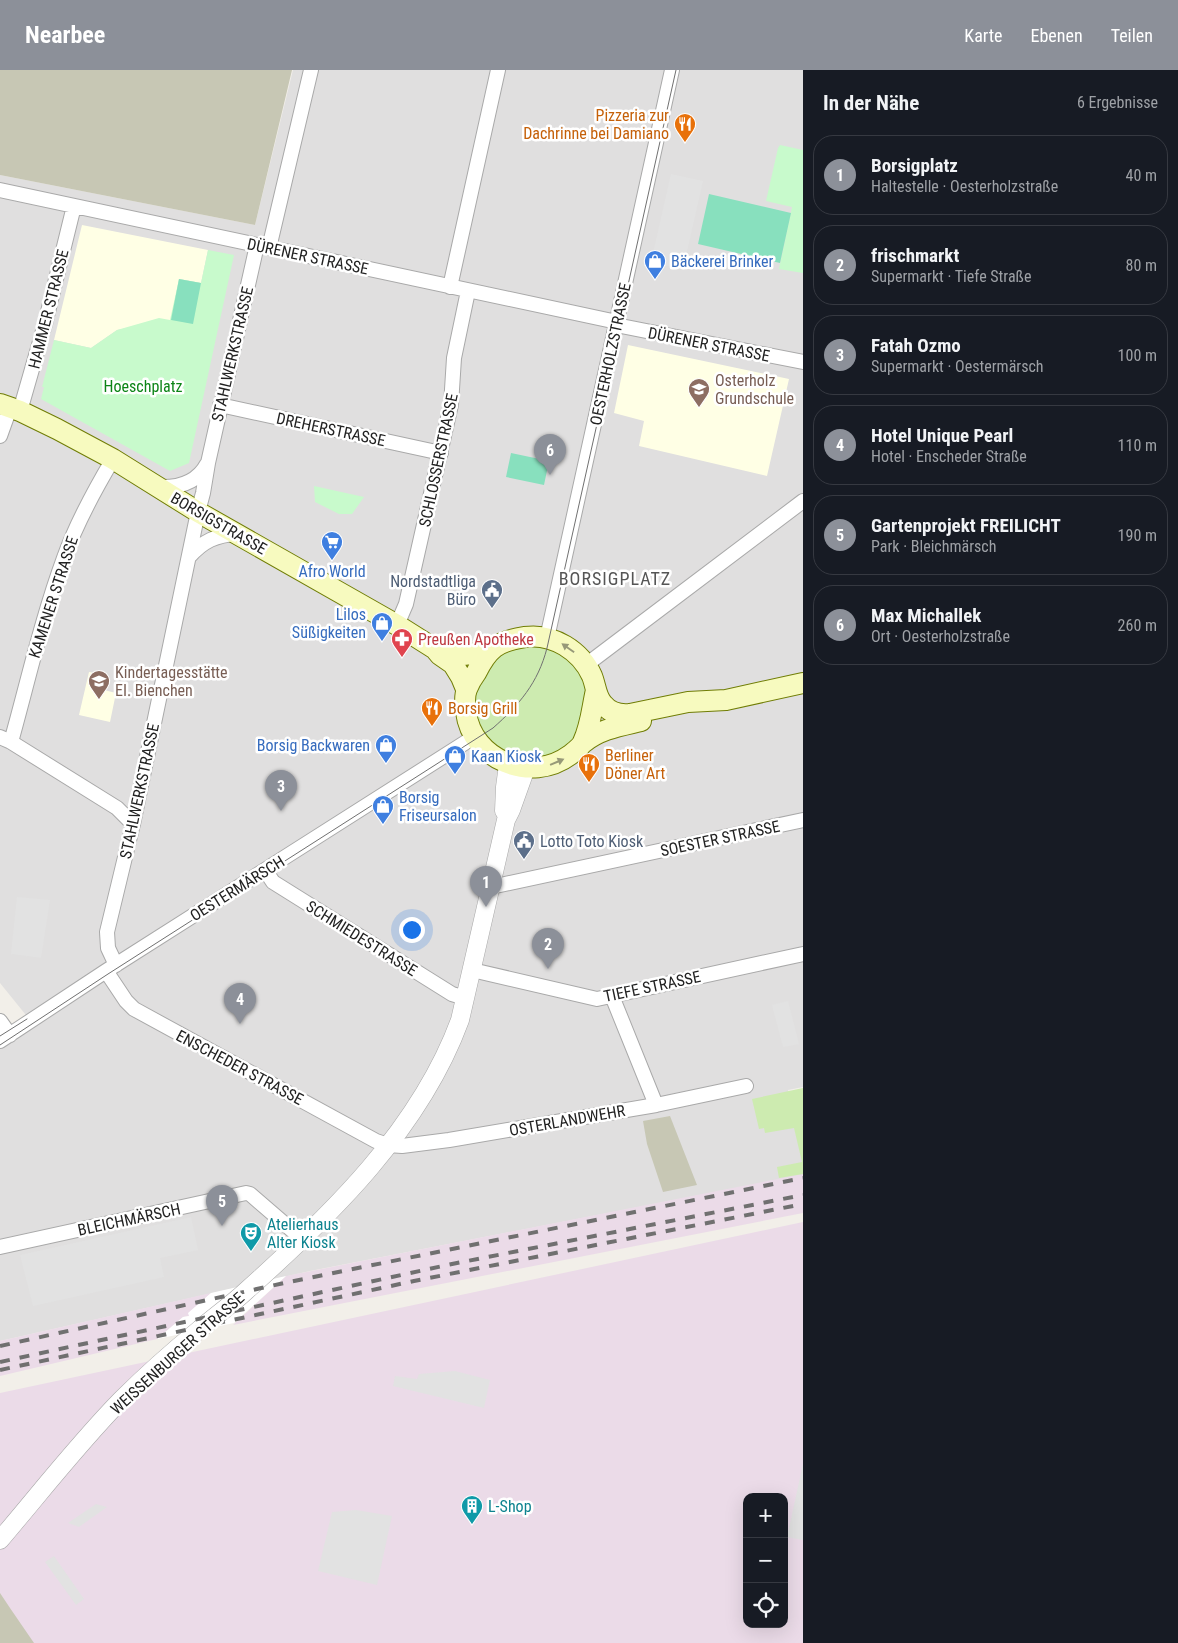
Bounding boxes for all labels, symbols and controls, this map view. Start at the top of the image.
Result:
text: Nearbee [25,21,105,49]
text: Karte [964,25,1003,46]
text: Ebenen [1031,25,1083,46]
text: Teilen [1111,25,1153,46]
text: In der Nähe [823,91,919,115]
text: 6 Ergebnisse [1077,93,1158,112]
place label: Pizzeria zur Dachrinne bei Damiano [523,106,669,143]
restaurant icon: Pizzeria zur Dachrinne bei Damiano [673,112,697,143]
text: Borsigplatz [871,154,958,177]
text: 1 [836,166,844,185]
text: 40 m [1125,166,1157,185]
text: Haltestelle · Oesterholzstraße [871,177,1058,196]
street label: DÜRENER STRASSE [246,234,370,279]
text: frischmarkt [871,244,959,267]
street label: HAMMER STRASSE [24,247,73,371]
shop icon: Bäckerei Brinker [643,249,667,280]
place label: Bäckerei Brinker [671,252,774,271]
text: 2 [836,256,844,275]
text: 80 m [1125,256,1157,275]
text: Supermarkt · Tiefe Straße [871,267,1031,286]
street label: OESTERHOLZSTRASSE [586,281,635,427]
street label: STAHLWERKSTRASSE [208,285,257,423]
street label: DÜRENER STRASSE [646,323,771,366]
text: Fatah Ozmo [871,334,961,357]
text: 3 [836,346,844,365]
text: 100 m [1118,346,1157,365]
text: Supermarkt · Oestermärsch [871,357,1044,376]
place label: Osterholz Grundschule [715,371,794,408]
park label: Hoeschplatz [104,377,182,396]
school or university icon: Osterholz Grundschule [687,377,711,408]
street label: SCHLOSSERSTRASSE [415,392,462,529]
street label: DREHERSTRASSE [275,409,387,450]
text: Hotel Unique Pearl [871,424,1013,447]
pin: 6 [534,434,566,475]
text: 4 [836,436,844,455]
text: 110 m [1118,436,1157,455]
text: Hotel · Enscheder Straße [871,447,1027,466]
street label: BORSIGSTRASSE [167,488,270,559]
text: Gartenprojekt FREILICHT [871,514,1061,537]
text: 5 [836,526,844,545]
text: 190 m [1118,526,1157,545]
supermarket icon: Afro World [320,530,344,561]
street label: KAMENER STRASSE [25,534,82,660]
text: Park · Bleichmärsch [871,537,996,556]
place label: Afro World [298,562,366,581]
district label: BORSIGPLATZ [559,568,671,589]
place label: Nordstadtliga Büro [390,572,476,609]
public building icon: Nordstadtliga Büro [480,578,504,609]
text: Max Michallek [871,604,981,627]
place label: Lilos Süßigkeiten [292,605,366,642]
shop icon: Lilos Süßigkeiten [370,611,394,642]
text: 6 [836,616,844,635]
text: 260 m [1118,616,1157,635]
pharmacy icon: Preußen Apotheke [390,627,414,658]
text: Ort · Oesterholzstraße [871,627,1010,646]
place label: Preußen Apotheke [418,630,534,649]
one-way arrow [561,643,575,653]
place label: Kindertagesstätte EI. Bienchen [115,663,228,700]
school or university icon: Kindertagesstätte EI. Bienchen [87,669,111,700]
restaurant icon: Borsig Grill [420,696,444,727]
place label: Borsig Grill [448,699,518,718]
street label: STAHLWERKSTRASSE [116,722,163,861]
shop icon: Borsig Backwaren [374,733,398,764]
place label: Borsig Backwaren [257,736,370,755]
shop icon: Kaan Kiosk [443,744,467,775]
place label: Berliner Döner Art [605,746,665,783]
place label: Kaan Kiosk [471,747,542,766]
restaurant icon: Berliner Döner Art [577,752,601,783]
one-way arrow [550,758,565,766]
pin: 3 [265,770,297,811]
place label: Borsig Friseursalon [399,788,477,825]
shop icon: Borsig Friseursalon [371,794,395,825]
street label: SOESTER STRASSE [659,817,782,860]
public building icon: Lotto Toto Kiosk [512,829,536,860]
place label: Lotto Toto Kiosk [540,832,644,851]
street label: OESTERMÄRSCH [186,852,288,925]
pin: 1 [470,866,502,907]
street label: SCHMIEDESTRASSE [303,897,421,980]
your location [399,917,425,943]
pin: 2 [532,928,564,969]
street label: TIEFE STRASSE [602,967,702,1006]
pin: 4 [224,983,256,1024]
street label: ENSCHEDER STRASSE [173,1026,307,1109]
street label: OSTERLANDWEHR [508,1101,627,1140]
pin: 5 [206,1185,238,1226]
street label: BLEICHMÄRSCH [76,1199,182,1240]
place label: Atelierhaus Alter Kiosk [267,1215,338,1252]
theatre icon: Atelierhaus Alter Kiosk [239,1221,263,1252]
street label: WEISSENBURGER STRASSE [107,1288,248,1418]
map controls [743,1493,788,1628]
button: + [743,1493,788,1538]
building icon: L-Shop [460,1494,484,1525]
place label: L-Shop [488,1497,532,1516]
button: − [743,1538,788,1583]
button: locate [743,1583,788,1628]

